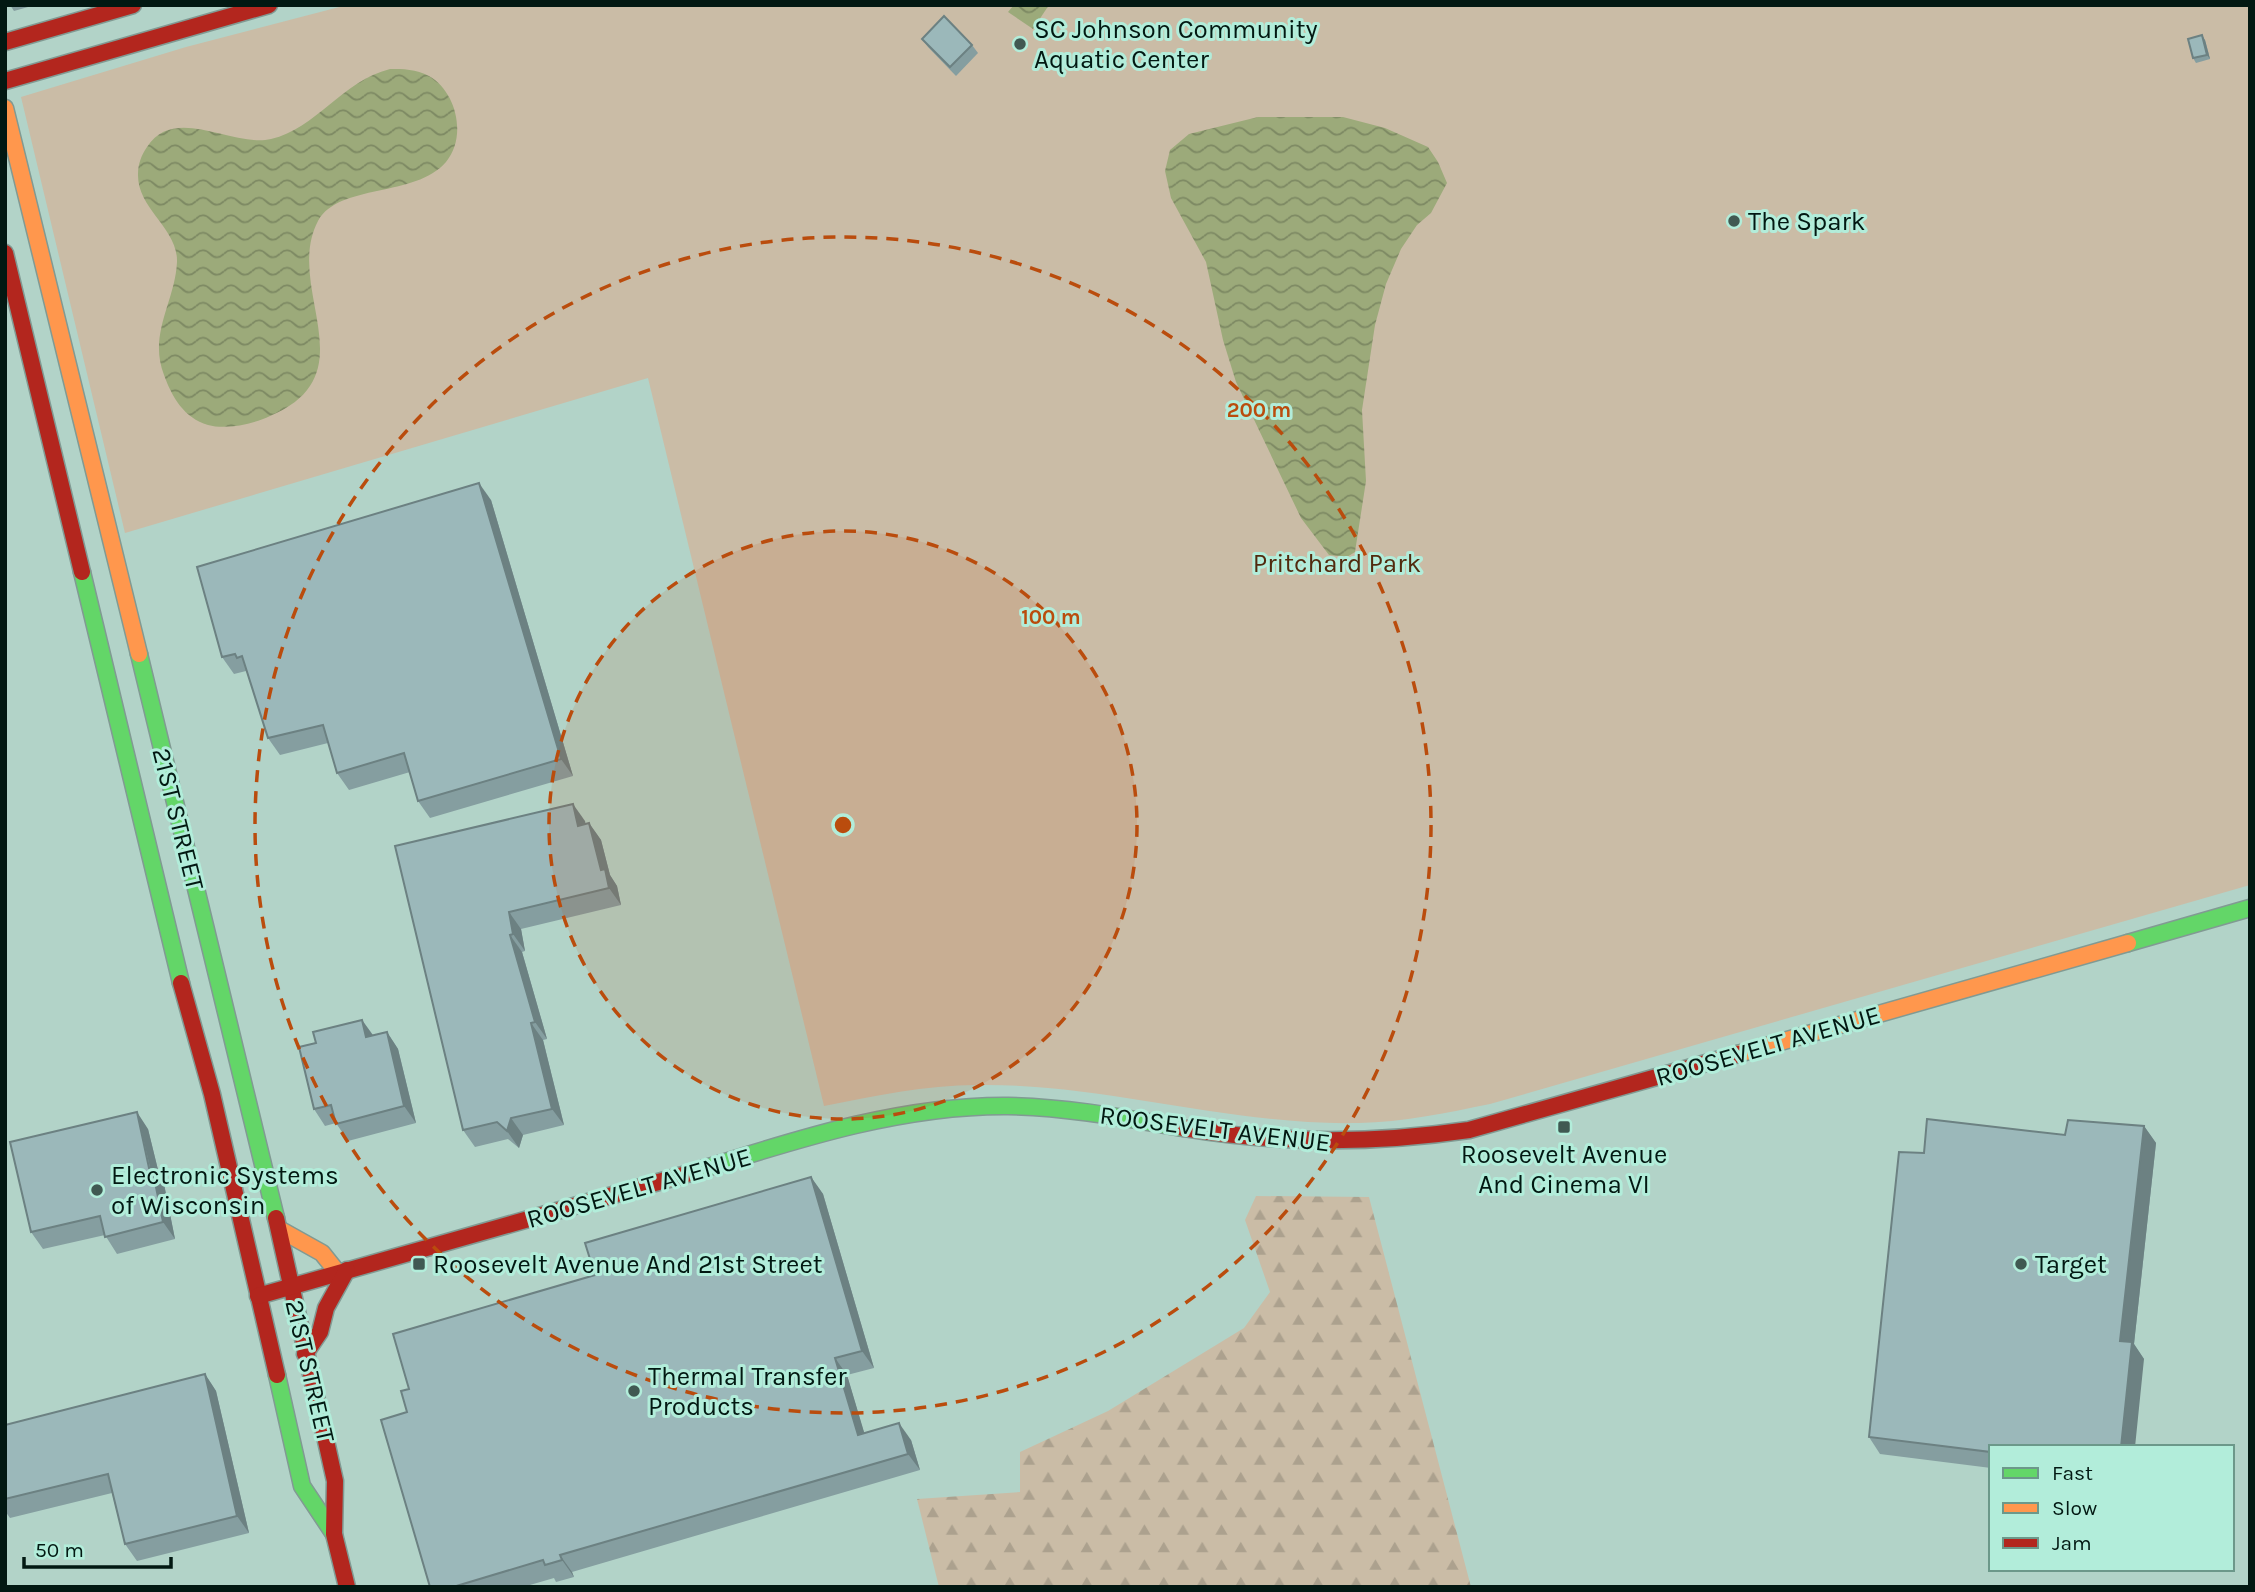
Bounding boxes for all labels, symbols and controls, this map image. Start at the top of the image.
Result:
place label: SC Johnson Community Aquatic Center [1034,14,1318,75]
marker: SC Johnson Community Aquatic Center [1012,36,1028,52]
place label: The Spark [1748,206,1866,237]
marker: The Spark [1726,213,1742,229]
text: 200 m [1227,398,1291,422]
park label: Pritchard Park [1253,548,1421,579]
text: 100 m [1021,605,1081,629]
street label: 21ST STREET [145,745,211,893]
centre of rings [831,813,855,837]
street label: ROOSEVELT AVENUE [1652,999,1884,1093]
street label: ROOSEVELT AVENUE [1098,1099,1332,1159]
marker: Roosevelt Avenue And Cinema VI [1556,1119,1572,1135]
place label: Roosevelt Avenue And Cinema VI [1461,1139,1667,1200]
street label: ROOSEVELT AVENUE [523,1141,755,1235]
place label: Electronic Systems of Wisconsin [111,1160,339,1221]
marker: Electronic Systems of Wisconsin [89,1182,105,1198]
place label: Roosevelt Avenue And 21st Street [433,1249,823,1280]
place label: Target [2035,1249,2107,1280]
marker: Roosevelt Avenue And 21st Street [411,1256,427,1272]
marker: Target [2013,1256,2029,1272]
street label: 21ST STREET [279,1297,341,1445]
place label: Thermal Transfer Products [648,1361,847,1422]
marker: Thermal Transfer Products [626,1383,642,1399]
legend [1989,1445,2234,1571]
text: Fast [2052,1461,2093,1485]
text: Slow [2052,1496,2097,1520]
scale bar [24,1526,172,1570]
text: Jam [2052,1531,2092,1555]
text: 50 m [35,1538,84,1562]

